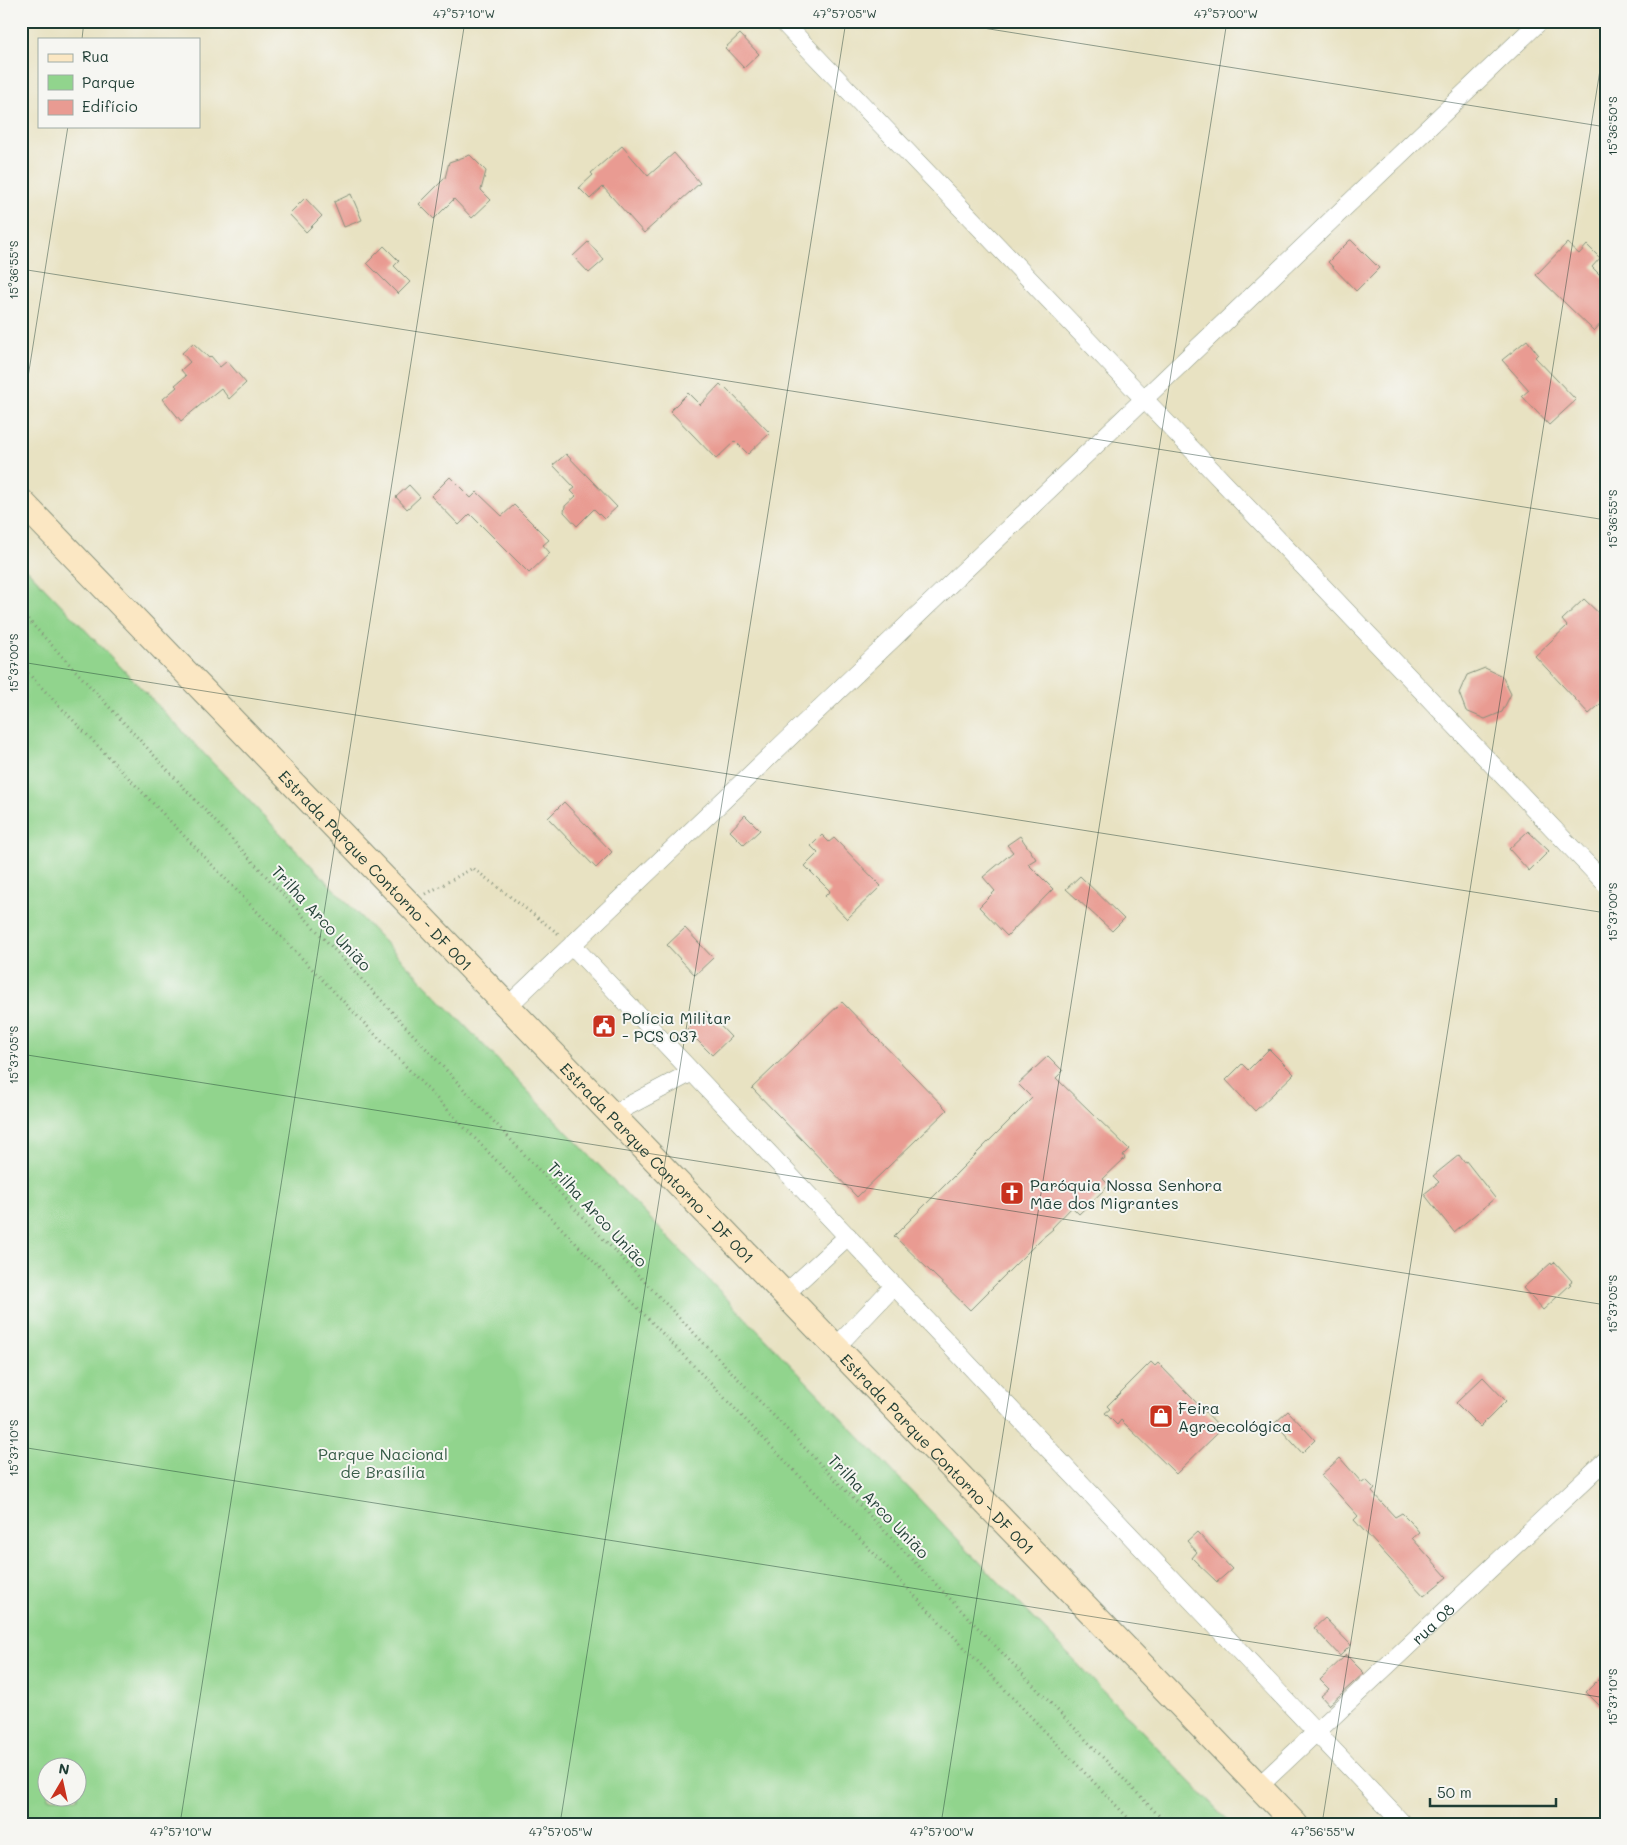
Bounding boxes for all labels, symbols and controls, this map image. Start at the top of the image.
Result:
text: 47°57'10"W [433,5,495,21]
text: 47°57'05"W [813,5,877,21]
text: 47°57'00"W [1194,5,1258,21]
legend [38,38,200,128]
text: Rua [82,46,109,66]
text: Parque [82,72,135,92]
text: Edifício [82,96,138,116]
text: 15°36'50"S [1604,96,1620,156]
text: 15°36'55"S [5,240,21,299]
text: 15°36'55"S [1604,489,1620,548]
text: 15°37'00"S [5,633,21,693]
street label: Estrada Parque Contorno - DF 001 [275,765,478,975]
street label: Trilha Arco União [268,861,376,975]
text: 15°37'00"S [1604,882,1620,942]
place label: Polícia Militar - PCS 037 [622,1007,731,1046]
public building icon: Polícia Militar - PCS 037 [591,1013,617,1039]
text: 15°37'05"S [5,1025,21,1084]
street label: Estrada Parque Contorno - DF 001 [556,1057,759,1267]
street label: Trilha Arco União [544,1157,652,1271]
place label: Paróquia Nossa Senhora Mãe dos Migrantes [1030,1174,1223,1213]
church icon: Paróquia Nossa Senhora Mãe dos Migrantes [999,1180,1025,1206]
text: 15°37'05"S [1604,1274,1620,1333]
street label: Estrada Parque Contorno - DF 001 [836,1348,1040,1558]
place label: Feira Agroecológica [1178,1397,1292,1436]
shop icon: Feira Agroecológica [1148,1403,1174,1429]
text: 15°37'10"S [5,1419,21,1477]
park label: Parque Nacional de Brasília [318,1443,448,1482]
street label: Trilha Arco União [824,1449,934,1563]
street label: rua 08 [1407,1598,1459,1648]
text: 15°37'10"S [1604,1668,1620,1726]
north arrow [38,1758,88,1808]
text: N [57,1758,71,1779]
scale bar [1430,1775,1556,1807]
text: 50 m [1437,1782,1472,1802]
text: 47°57'10"W [150,1823,212,1839]
text: 47°57'05"W [529,1823,593,1839]
text: 47°57'00"W [910,1823,974,1839]
text: 47°56'55"W [1291,1823,1355,1839]

